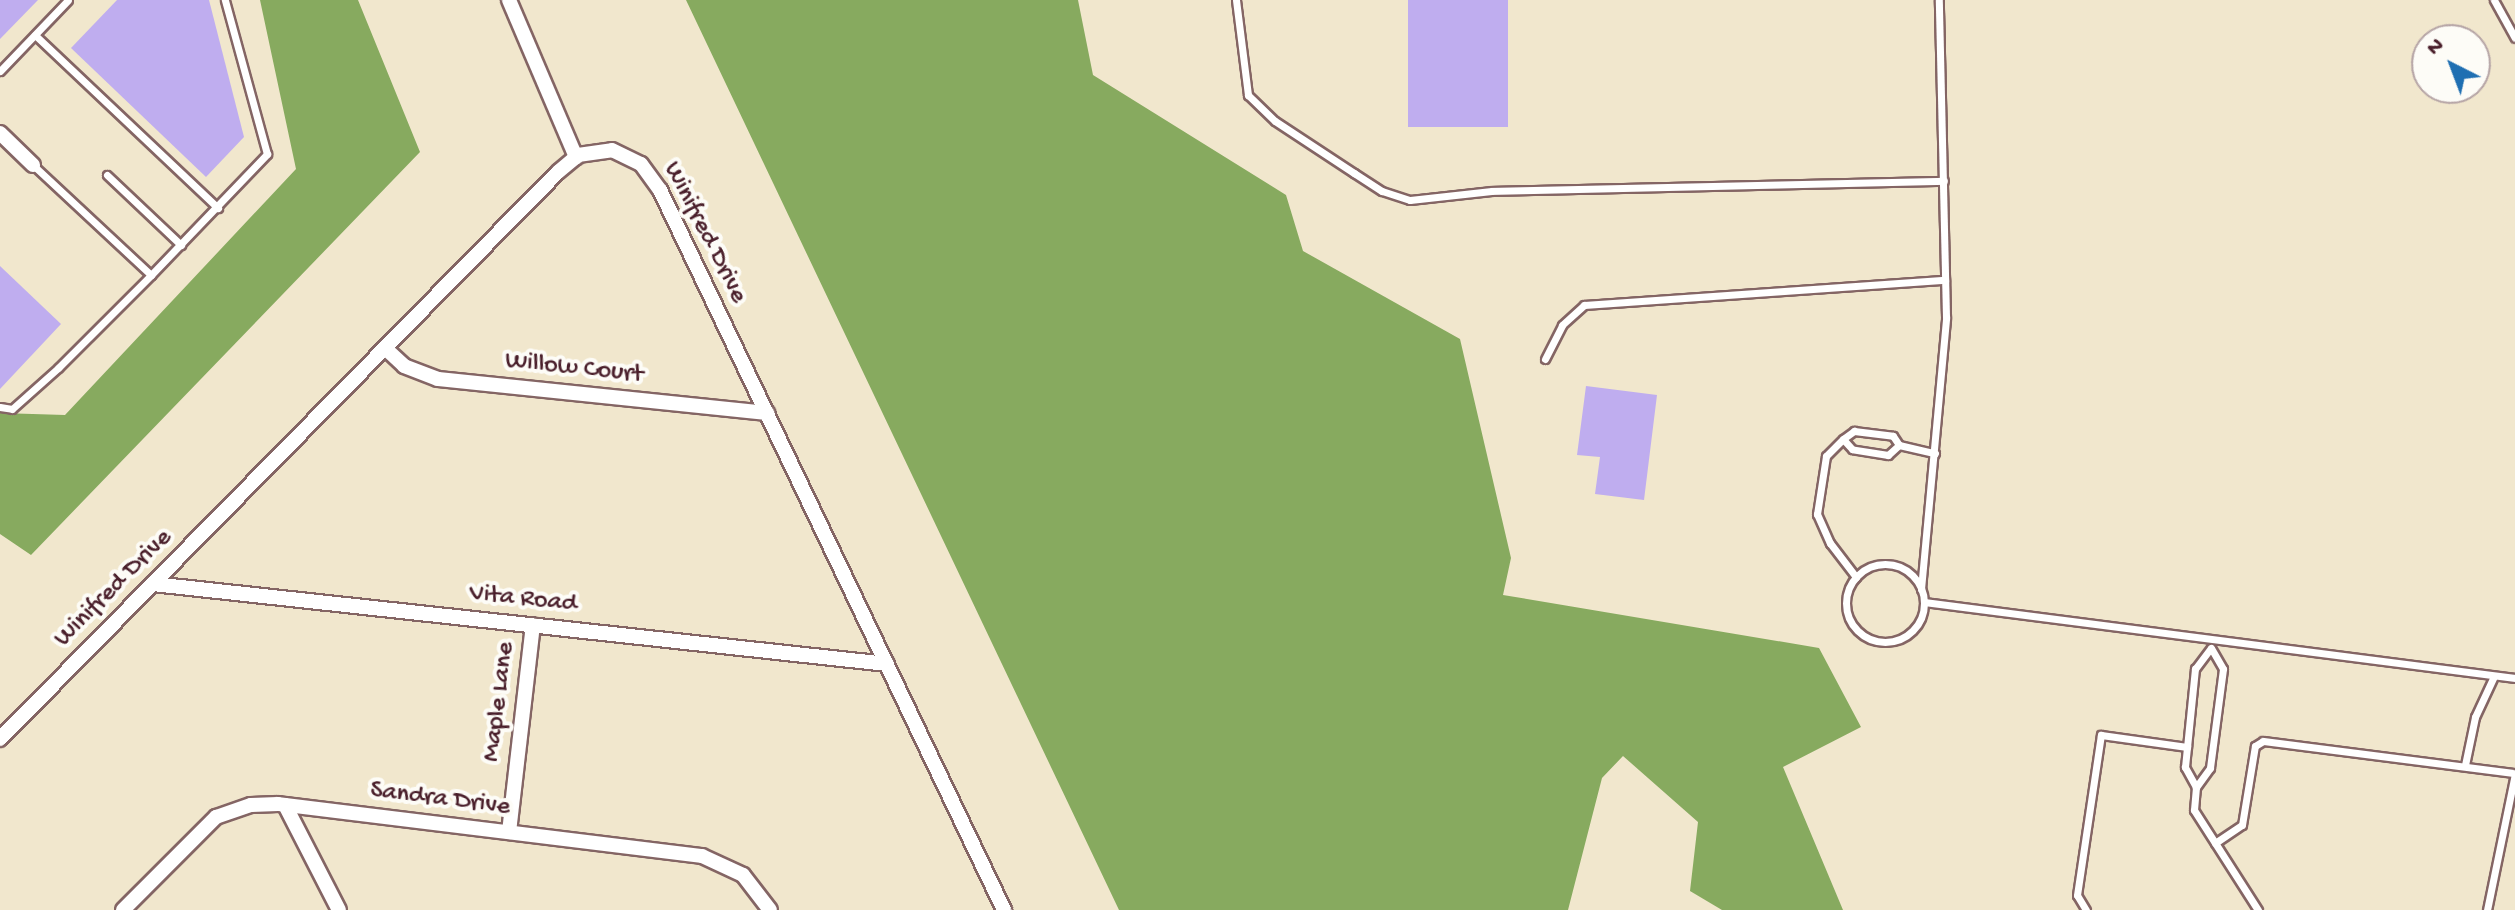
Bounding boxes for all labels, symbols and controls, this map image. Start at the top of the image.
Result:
north arrow [2411,24,2491,104]
text: N [2422,33,2450,62]
street label: Winifred Drive [655,157,753,309]
street label: Willow Court [503,346,645,392]
street label: Winifred Drive [48,523,180,655]
street label: Vita Road [468,579,578,621]
street label: Maple Lane [477,640,523,764]
street label: Sandra Drive [368,776,512,824]

